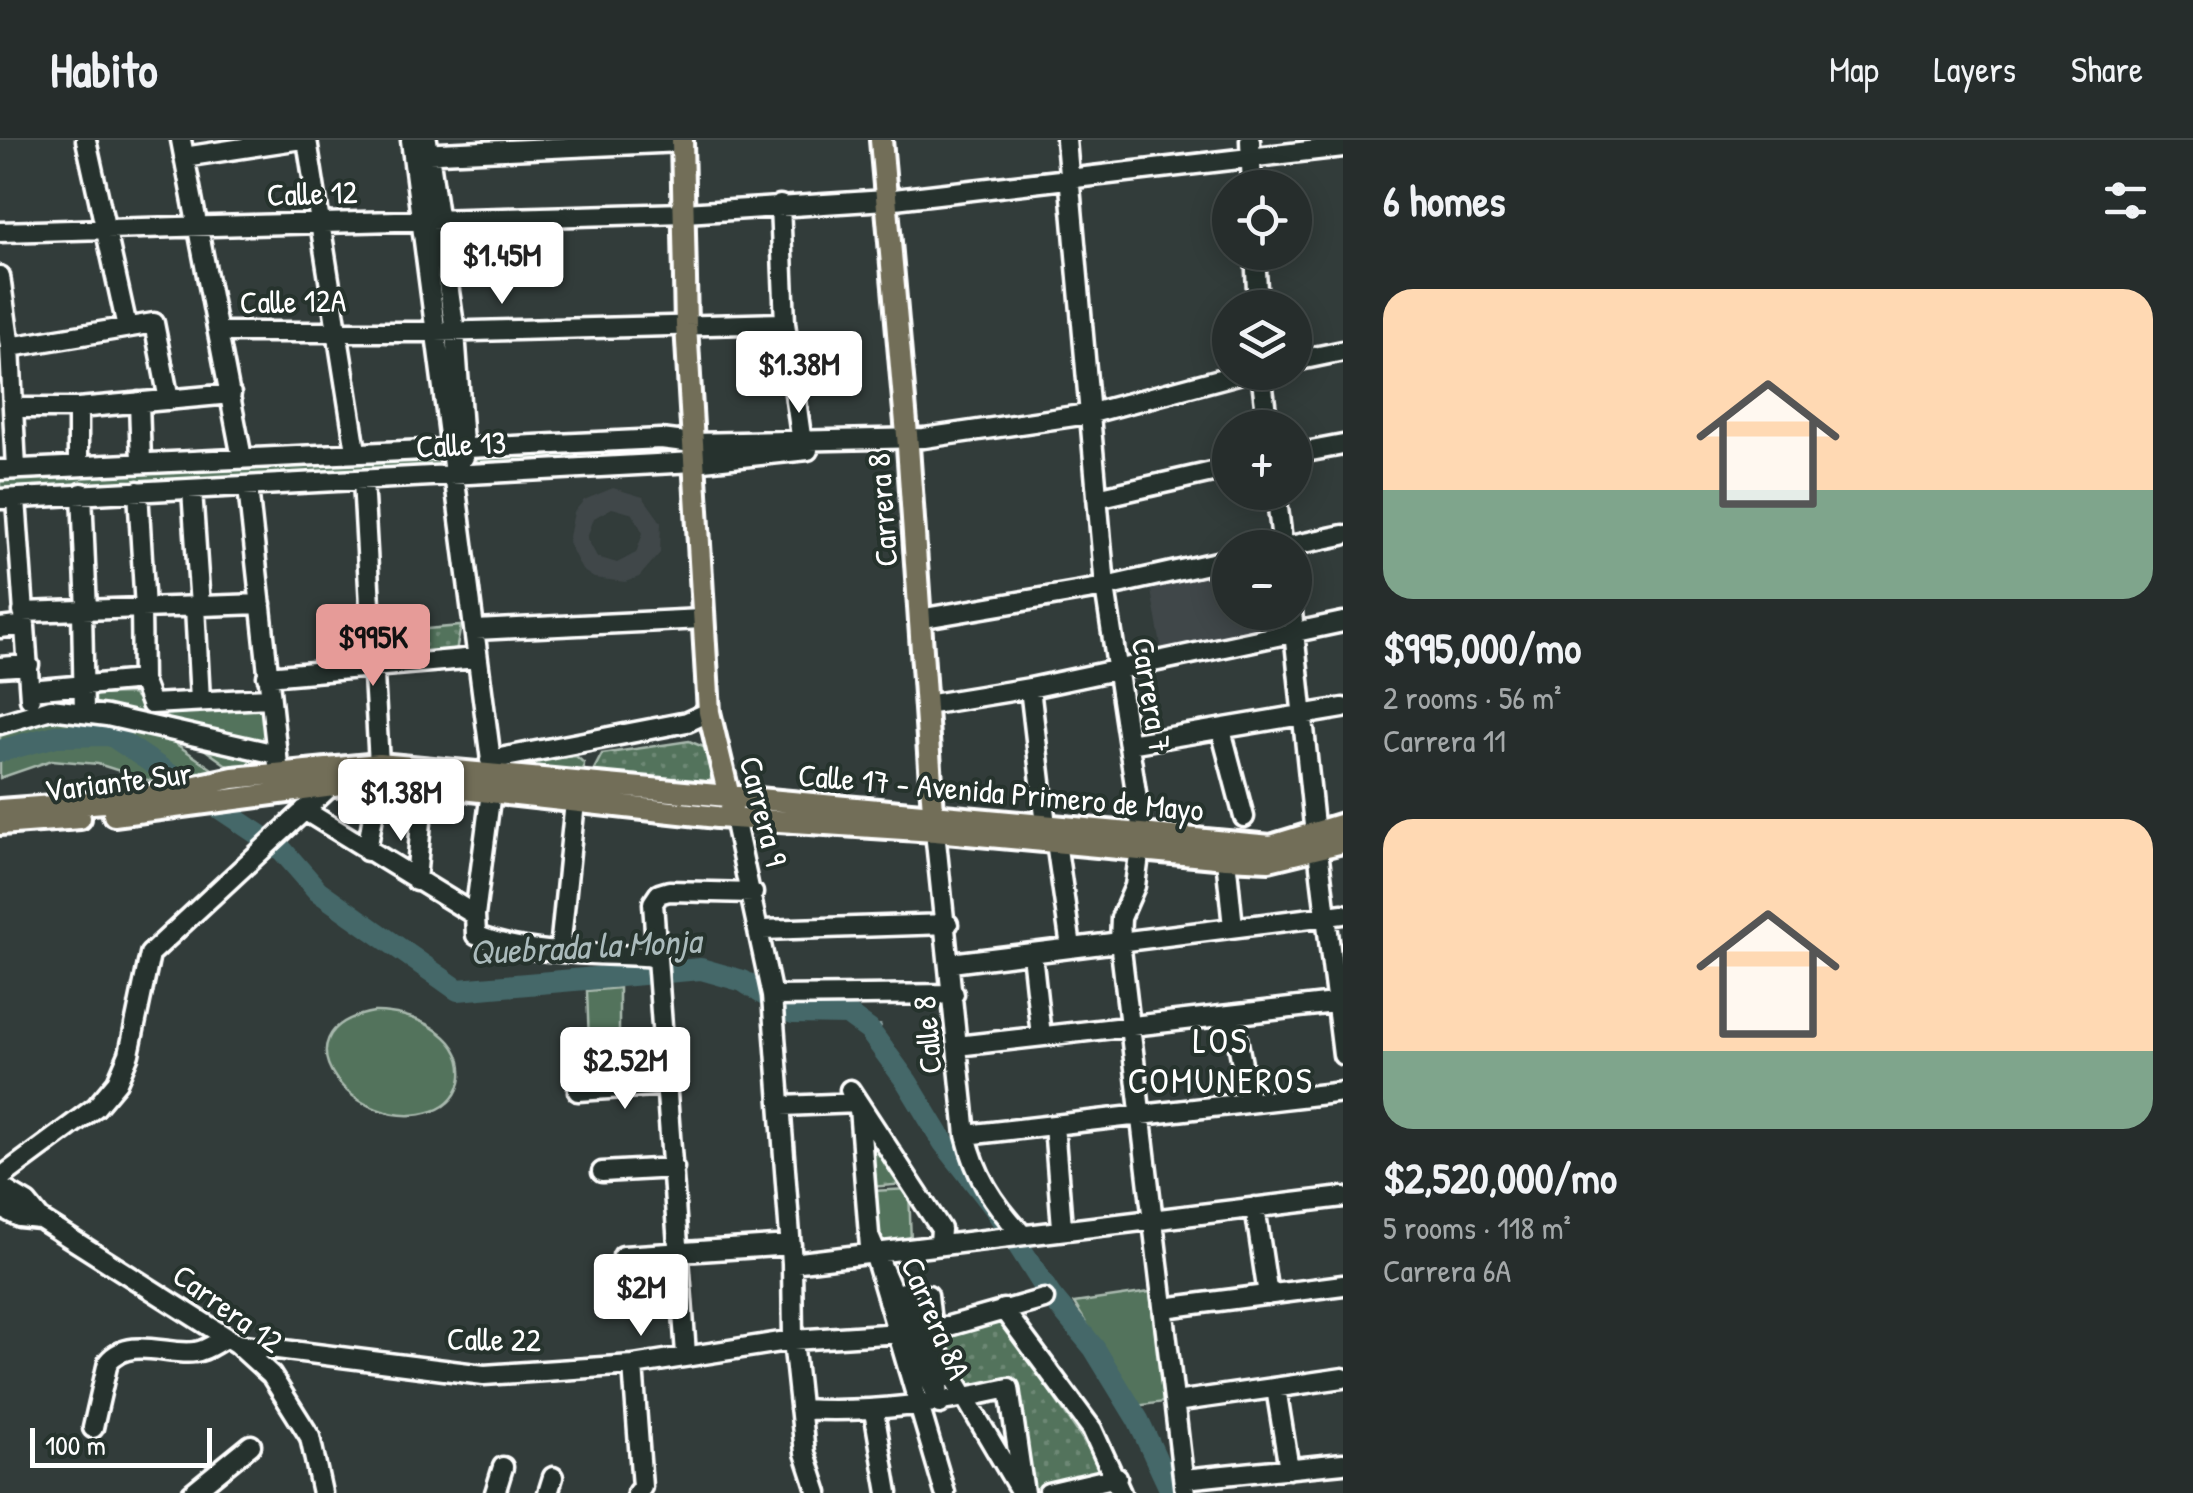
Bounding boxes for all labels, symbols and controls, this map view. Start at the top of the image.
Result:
text: Habito [50,37,158,102]
text: Map [1829,46,1879,93]
text: Layers [1934,46,2016,93]
text: Share [2071,46,2143,93]
street label: Calle 12 [266,170,358,216]
map controls [1212,170,1312,630]
button: locate [1212,170,1312,270]
text: 6 homes [1383,172,1505,229]
icon: filters [2098,173,2153,228]
pin: $1.45M [421,222,583,307]
text: $1.45M [462,233,542,276]
street label: Calle 12A [240,279,347,323]
button: layers [1212,290,1312,390]
pin: $1.38M [718,331,880,416]
text: $1.38M [758,342,840,385]
icon: home [1678,354,1858,534]
button: + [1212,410,1312,510]
street label: Calle 13 [415,420,507,468]
street label: Carrera 8 [857,452,907,568]
button: − [1212,530,1312,630]
pin: $995K [303,604,443,689]
text: $995K [338,615,408,658]
text: $995,000/mo [1383,619,1581,676]
street label: Carrera 7 [1122,635,1182,755]
text: 2 rooms · 56 m² [1383,676,1561,719]
text: Carrera 11 [1383,719,1506,762]
street label: Variante Sur [42,751,194,811]
street label: Carrera 9 [730,752,798,870]
street label: Calle 17 - Avenida Primero de Mayo [797,753,1206,831]
pin: $1.38M [320,759,482,844]
text: $1.38M [360,770,442,813]
icon: home [1678,884,1858,1064]
water label: Quebrada la Monja [468,916,705,976]
street label: Calle 8 [902,994,952,1076]
district label: LOS COMUNEROS [1128,1017,1314,1104]
pin: $2.52M [544,1027,706,1112]
text: $2.52M [582,1038,668,1081]
text: $2,520,000/mo [1383,1149,1617,1206]
text: 5 rooms · 118 m² [1383,1206,1571,1249]
text: Carrera 6A [1383,1249,1511,1292]
street label: Carrera 8A [891,1250,981,1386]
street label: Carrera 12 [164,1253,292,1363]
pin: $2M [593,1254,689,1339]
text: $2M [616,1265,666,1308]
street label: Calle 22 [447,1317,541,1361]
scale bar [30,1423,212,1468]
text: 100 m [45,1426,106,1464]

